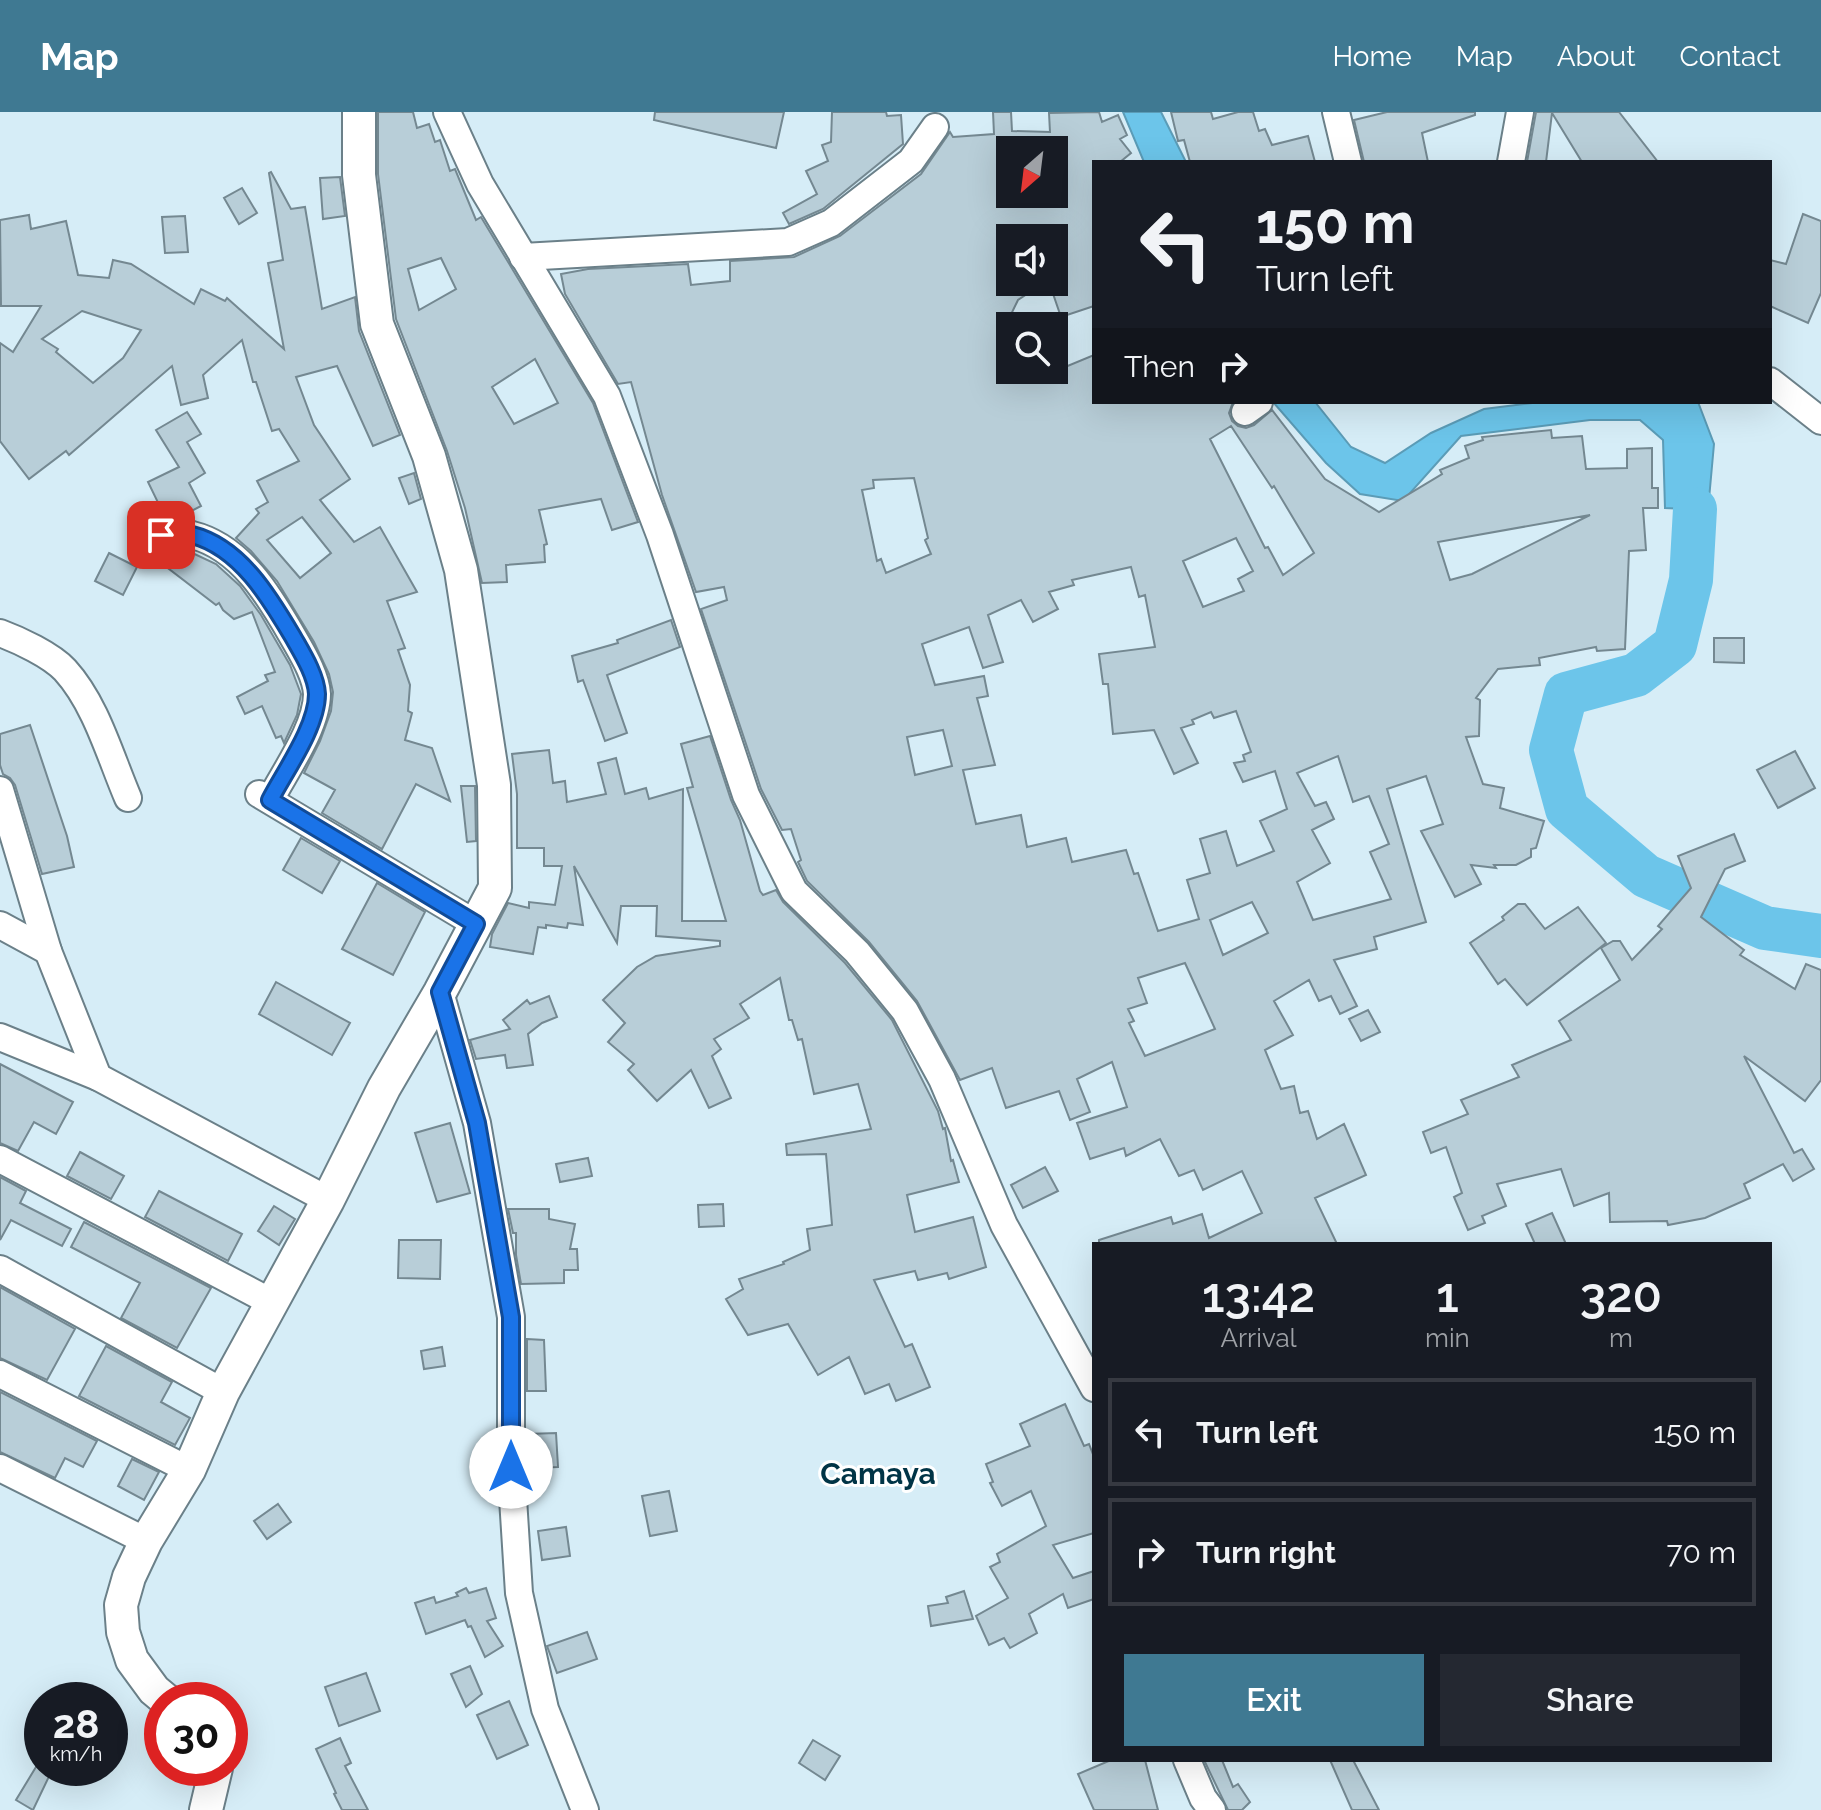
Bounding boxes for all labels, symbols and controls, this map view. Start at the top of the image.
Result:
text: Map [40,34,119,79]
text: Home [1332,40,1412,73]
text: Map [1456,40,1513,73]
text: About [1557,40,1636,73]
text: Contact [1680,40,1781,73]
north arrow [996,136,1068,208]
map controls [996,136,1068,384]
text: 150 m [1256,190,1415,256]
icon: left [1124,192,1228,296]
button: sound [996,224,1068,296]
text: Turn left [1256,257,1394,299]
button: search [996,312,1068,384]
icon: right [1211,344,1255,388]
text: Then [1124,349,1195,384]
pin [127,501,195,569]
icon: arrive [139,513,183,557]
text: 13:42 [1202,1267,1315,1323]
text: 1 [1436,1267,1459,1323]
text: 320 [1580,1267,1662,1323]
text: Arrival [1220,1323,1297,1353]
text: min [1425,1323,1470,1353]
text: m [1609,1323,1633,1353]
icon: left [1128,1410,1172,1454]
text: Turn left [1196,1415,1318,1450]
text: 150 m [1653,1415,1736,1450]
position arrow [469,1425,553,1509]
district label: Camaya [820,1456,936,1491]
icon: right [1128,1530,1172,1574]
text: Turn right [1196,1535,1336,1570]
text: 70 m [1666,1535,1736,1570]
button: Exit [1124,1654,1424,1746]
button: Share [1440,1654,1740,1746]
speed limit sign: 30 [144,1682,248,1786]
text: 28 [53,1700,99,1747]
text: km/h [50,1742,102,1766]

